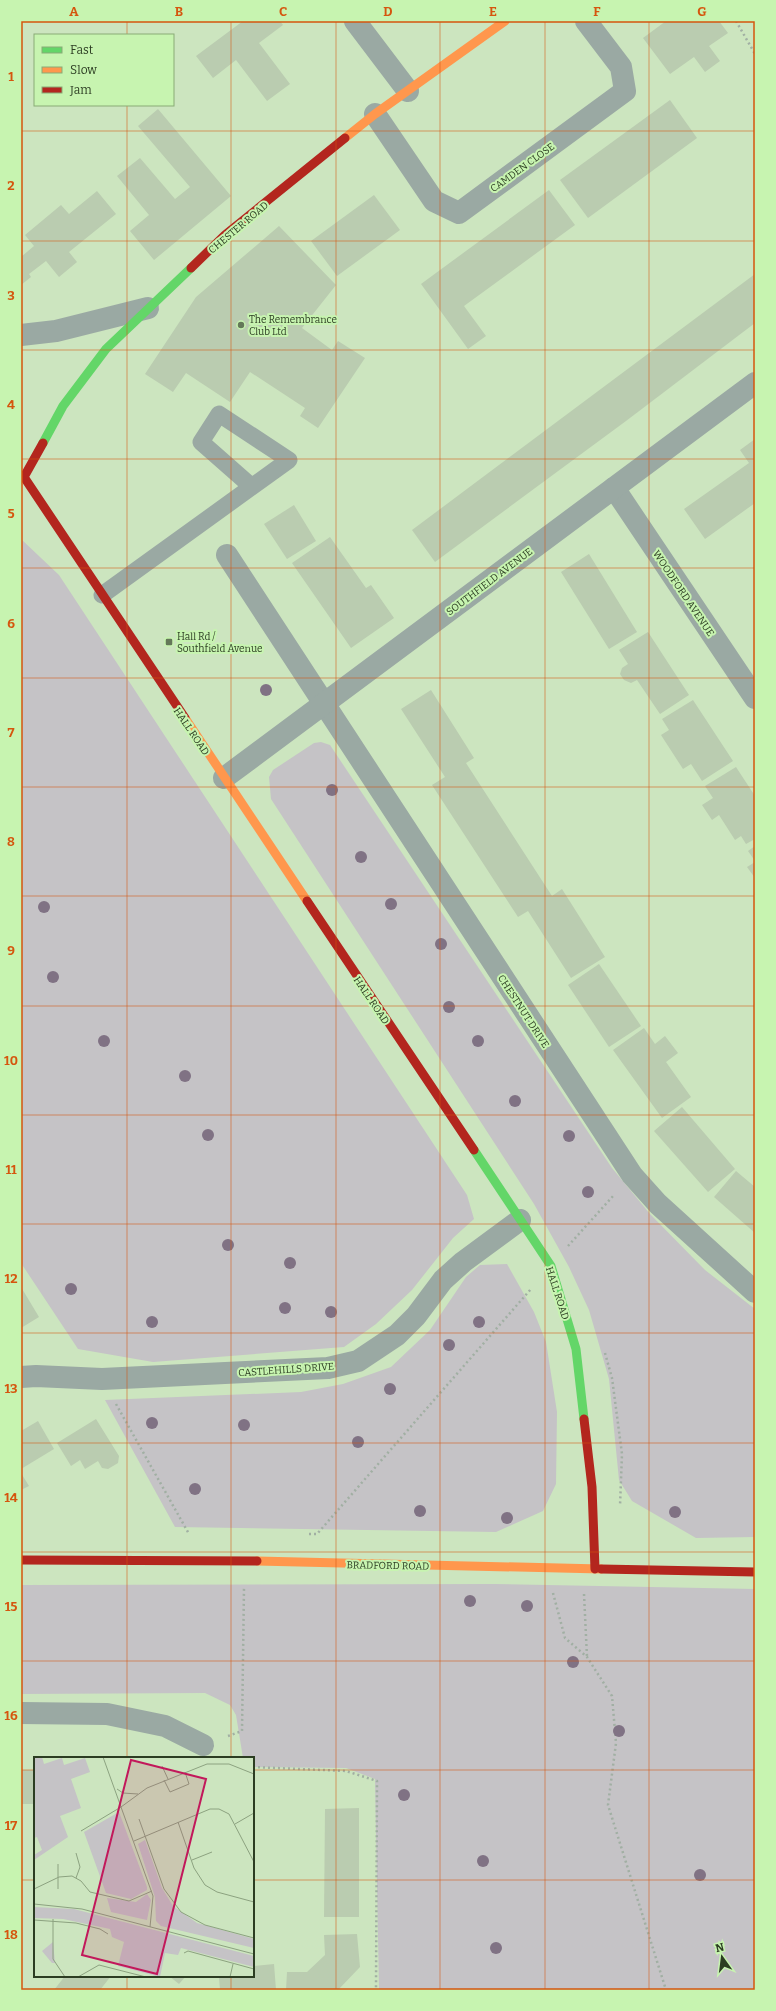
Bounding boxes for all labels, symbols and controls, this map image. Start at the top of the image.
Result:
text: A [69,4,79,19]
text: B [175,4,183,19]
text: C [279,4,287,19]
text: D [383,4,393,19]
text: E [489,4,497,19]
text: F [593,4,601,19]
text: G [697,4,707,19]
legend [34,34,174,106]
text: Fast [70,43,94,57]
text: Slow [70,63,97,77]
text: 1 [8,69,14,84]
text: Jam [69,83,92,97]
street label: CAMDEN CLOSE [488,141,557,195]
text: 2 [7,178,15,193]
street label: CHESTER ROAD [206,199,271,256]
text: 3 [7,288,15,303]
place label: The Remembrance Club Ltd [249,314,337,338]
marker: The Remembrance Club Ltd [236,320,246,330]
text: 4 [7,397,15,412]
text: 5 [7,506,15,521]
street label: SOUTHFIELD AVENUE [444,545,535,618]
street label: WOODFORD AVENUE [650,548,716,639]
text: 6 [7,616,15,631]
place label: Hall Rd / Southfield Avenue [177,631,263,655]
marker: Hall Rd / Southfield Avenue [164,637,174,647]
street label: HALL ROAD [171,705,212,758]
text: 7 [8,725,15,740]
text: 8 [7,834,15,849]
text: 9 [7,943,15,958]
street label: CHESTNUT DRIVE [495,973,551,1050]
street label: HALL ROAD [351,974,392,1027]
text: 10 [4,1053,18,1068]
text: 11 [5,1162,17,1177]
street label: HALL ROAD [543,1265,571,1321]
text: 12 [5,1271,17,1286]
street label: CASTLEHILLS DRIVE [238,1361,334,1379]
text: 13 [4,1381,18,1396]
text: 14 [4,1490,18,1505]
street label: BRADFORD ROAD [347,1559,429,1573]
text: 15 [5,1599,17,1614]
text: 16 [4,1708,18,1723]
inset map [34,1757,254,1977]
text: 17 [5,1818,17,1833]
text: 18 [4,1927,18,1942]
north arrow [702,1937,742,1977]
text: N [714,1940,726,1955]

